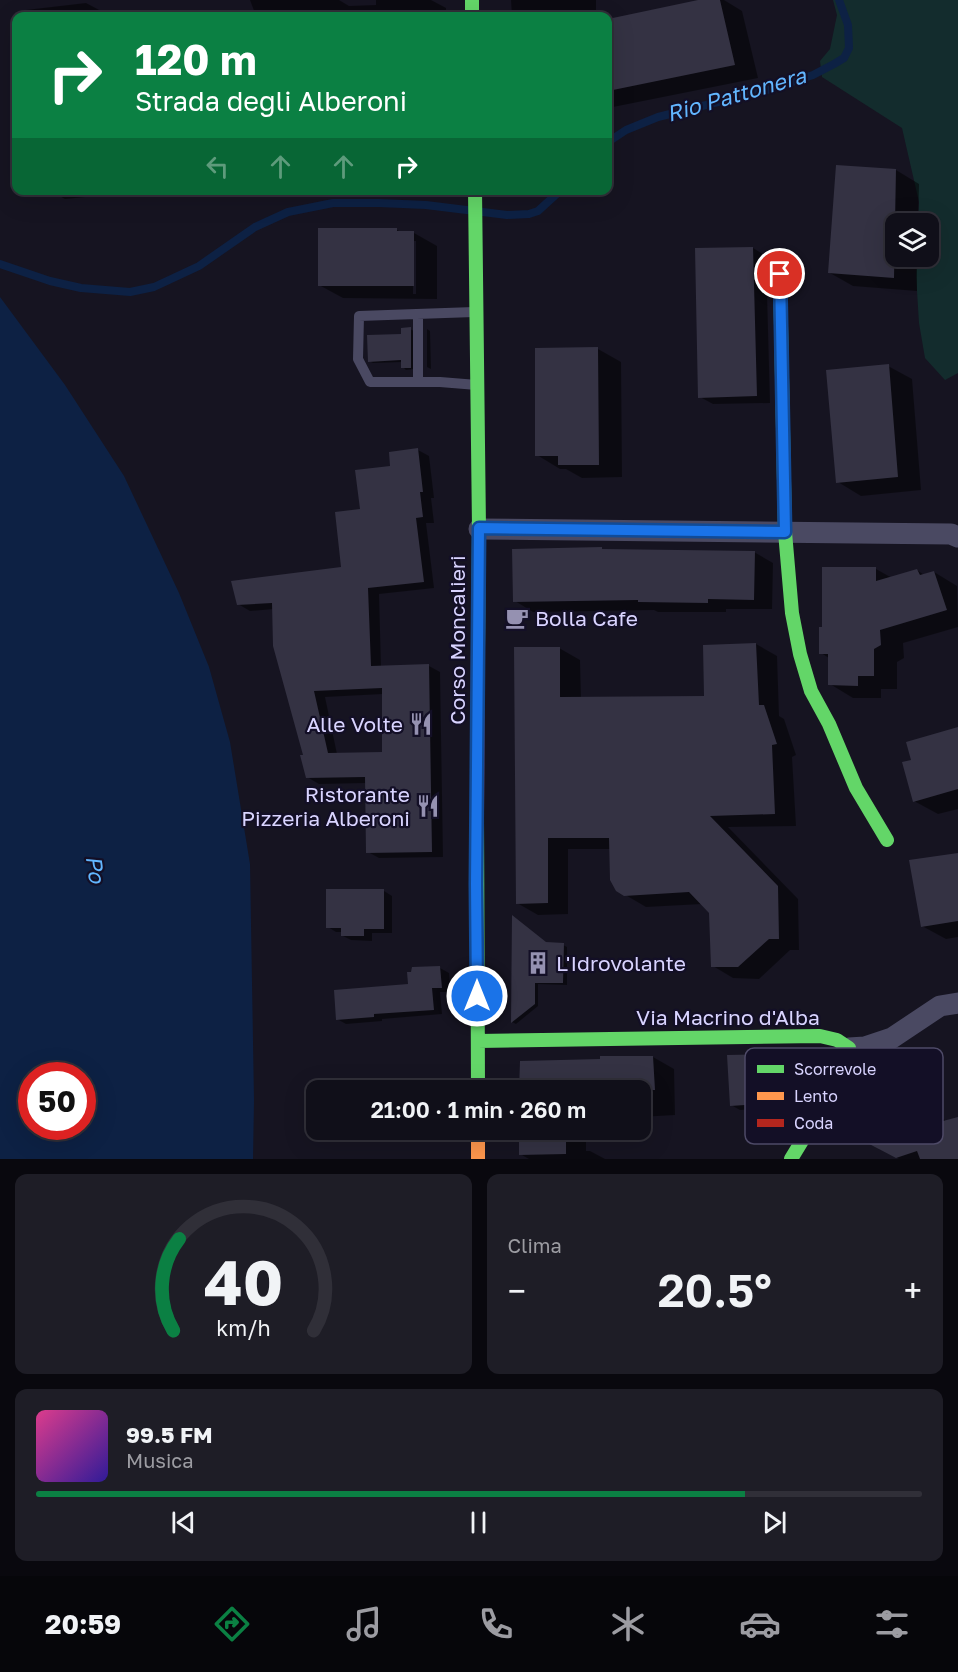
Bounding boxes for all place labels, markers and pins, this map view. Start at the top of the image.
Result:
pin [754,248,805,299]
cafe icon: Bolla Cafe [504,605,530,631]
place label: Bolla Cafe [535,605,638,631]
place label: Alle Volte [306,711,403,737]
restaurant icon: Alle Volte [408,711,434,737]
place label: Ristorante Pizzeria Alberoni [241,781,410,831]
restaurant icon: Ristorante Pizzeria Alberoni [415,793,441,819]
building icon: L'Idrovolante [525,950,551,976]
place label: L'Idrovolante [556,950,686,976]

